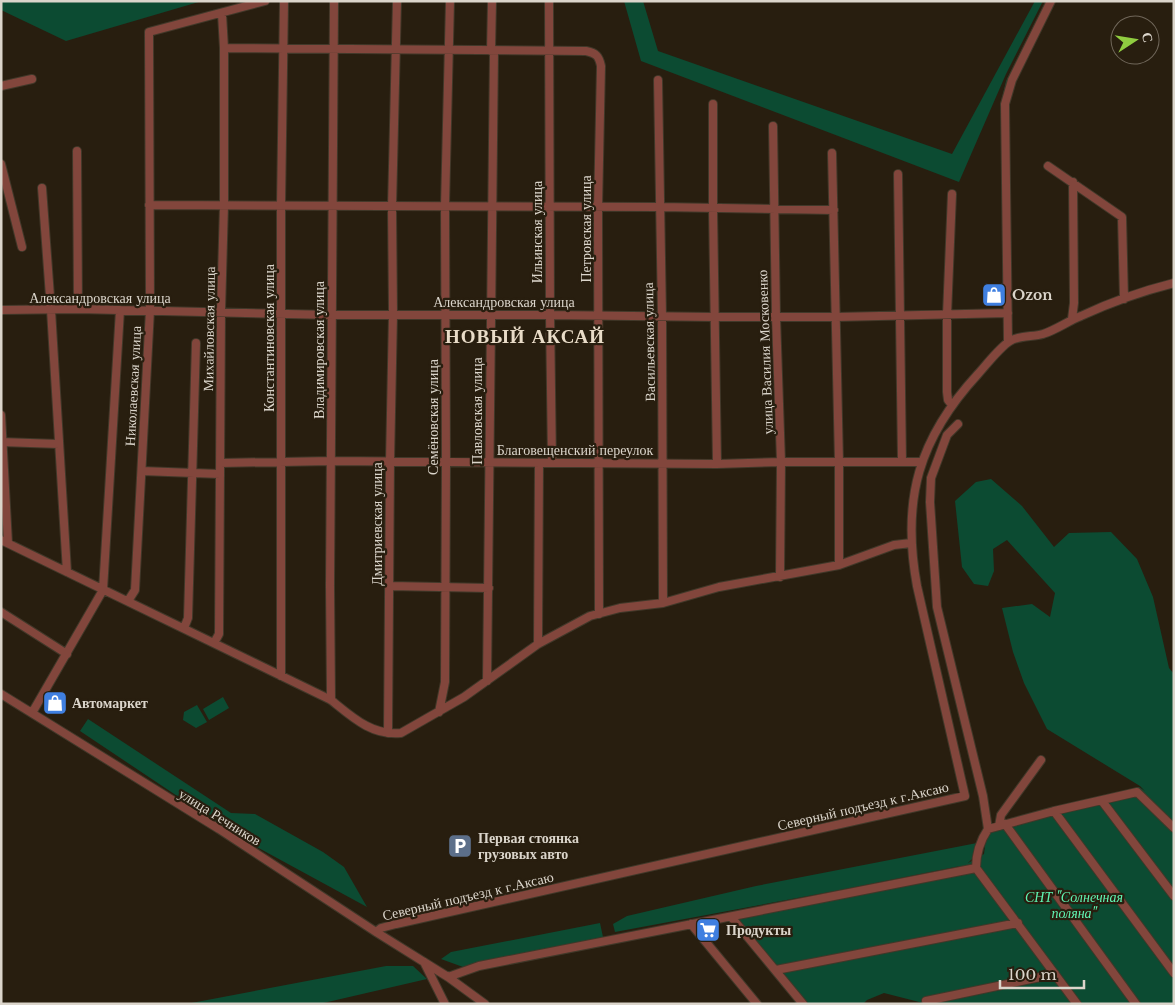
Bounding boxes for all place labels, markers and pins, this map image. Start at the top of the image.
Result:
shop icon: Ozon [981,282,1007,308]
place label: Ozon [1012,286,1053,304]
shop icon: Автомаркет [42,690,68,716]
place label: Автомаркет [72,694,148,712]
place label: Первая стоянка грузовых авто [478,829,579,863]
parking icon: Первая стоянка грузовых авто [447,833,473,859]
supermarket icon: Продукты [695,917,721,943]
place label: Продукты [726,921,791,939]

